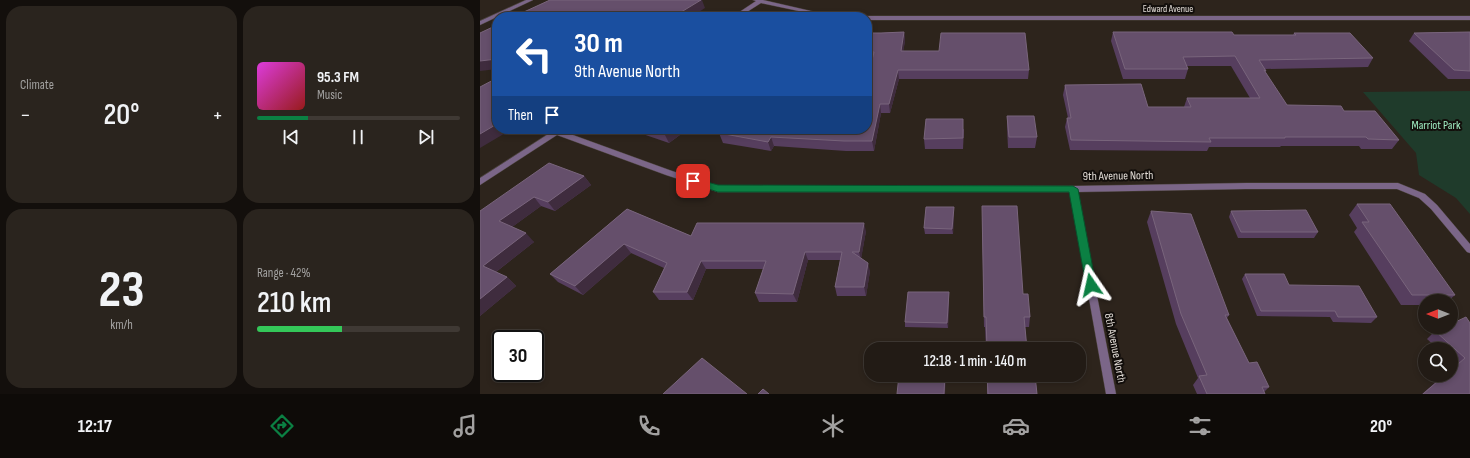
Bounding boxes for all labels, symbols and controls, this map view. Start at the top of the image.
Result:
street label: Edward Avenue [1143,3,1193,15]
text: 30 m [574,27,623,60]
icon: left [508,28,560,80]
text: 9th Avenue North [574,61,680,82]
text: 95.3 FM [317,68,359,87]
text: Climate [20,77,54,93]
text: Music [317,87,342,103]
text: 20° [104,97,139,133]
text: − [20,102,31,129]
text: + [212,102,223,129]
icon: arrive [541,104,563,126]
text: Then [508,106,533,125]
park label: Marriot Park [1412,118,1461,133]
icon: previous [280,126,302,148]
icon: pause [347,126,369,148]
icon: next [415,126,437,148]
pin [676,164,710,198]
street label: 9th Avenue North [1082,168,1154,184]
icon: arrive [682,170,704,192]
text: 23 [98,259,145,322]
position arrow [1070,264,1112,306]
text: Range · 42% [257,265,311,281]
text: 210 km [257,285,331,321]
north arrow [1418,294,1458,334]
map controls [1418,294,1458,382]
street label: 8th Avenue North [1101,312,1129,384]
text: km/h [110,317,133,333]
speed limit sign: 30 [492,330,544,382]
button: search [1418,342,1458,382]
text: 12:18 · 1 min · 140 m [924,352,1026,371]
icon: directions [268,412,296,440]
icon: music [451,412,479,440]
icon: phone [635,412,663,440]
icon: climate [819,412,847,440]
icon: car [1002,412,1030,440]
icon: filters [1186,412,1214,440]
text: 12:17 [78,416,112,437]
text: 20° [1370,416,1392,437]

